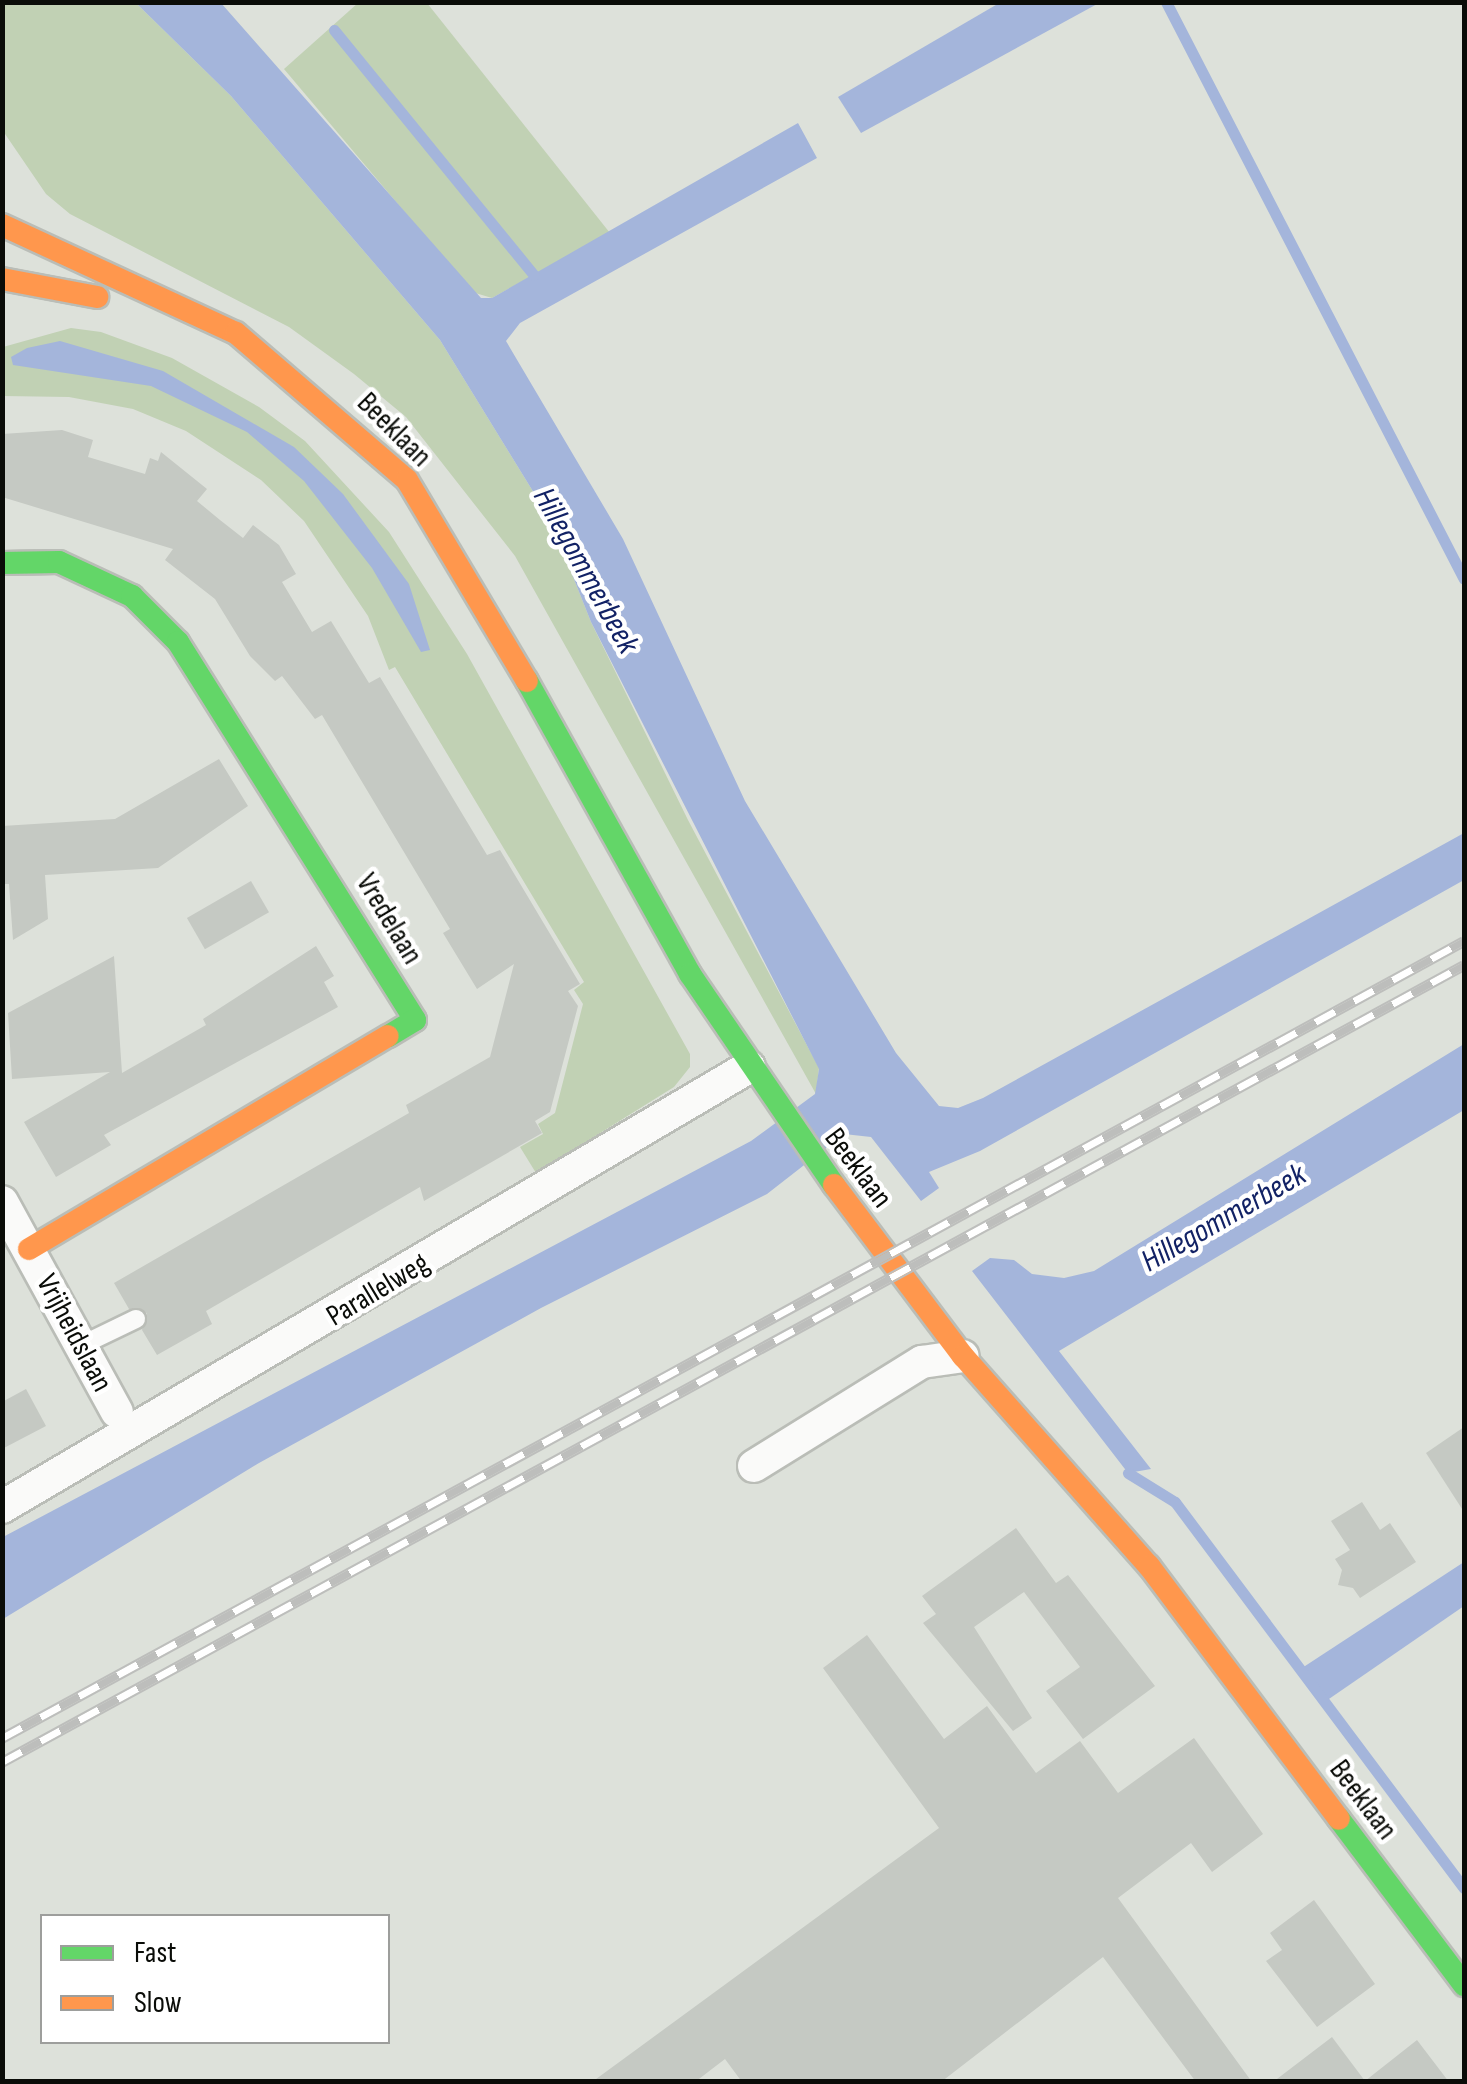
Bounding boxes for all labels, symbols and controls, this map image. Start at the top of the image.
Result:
street label: Beeklaan [349,385,439,475]
water label: Hillegommerbeek [524,481,646,661]
street label: Vredelaan [348,867,430,971]
street label: Beeklaan [816,1121,900,1215]
water label: Hillegommerbeek [1135,1157,1313,1281]
street label: Parallelweg [320,1245,436,1335]
street label: Vrijheidslaan [28,1268,120,1398]
street label: Beeklaan [1321,1753,1405,1847]
legend [40,1914,390,2044]
text: Fast [134,1935,176,1971]
text: Slow [134,1985,182,2021]

